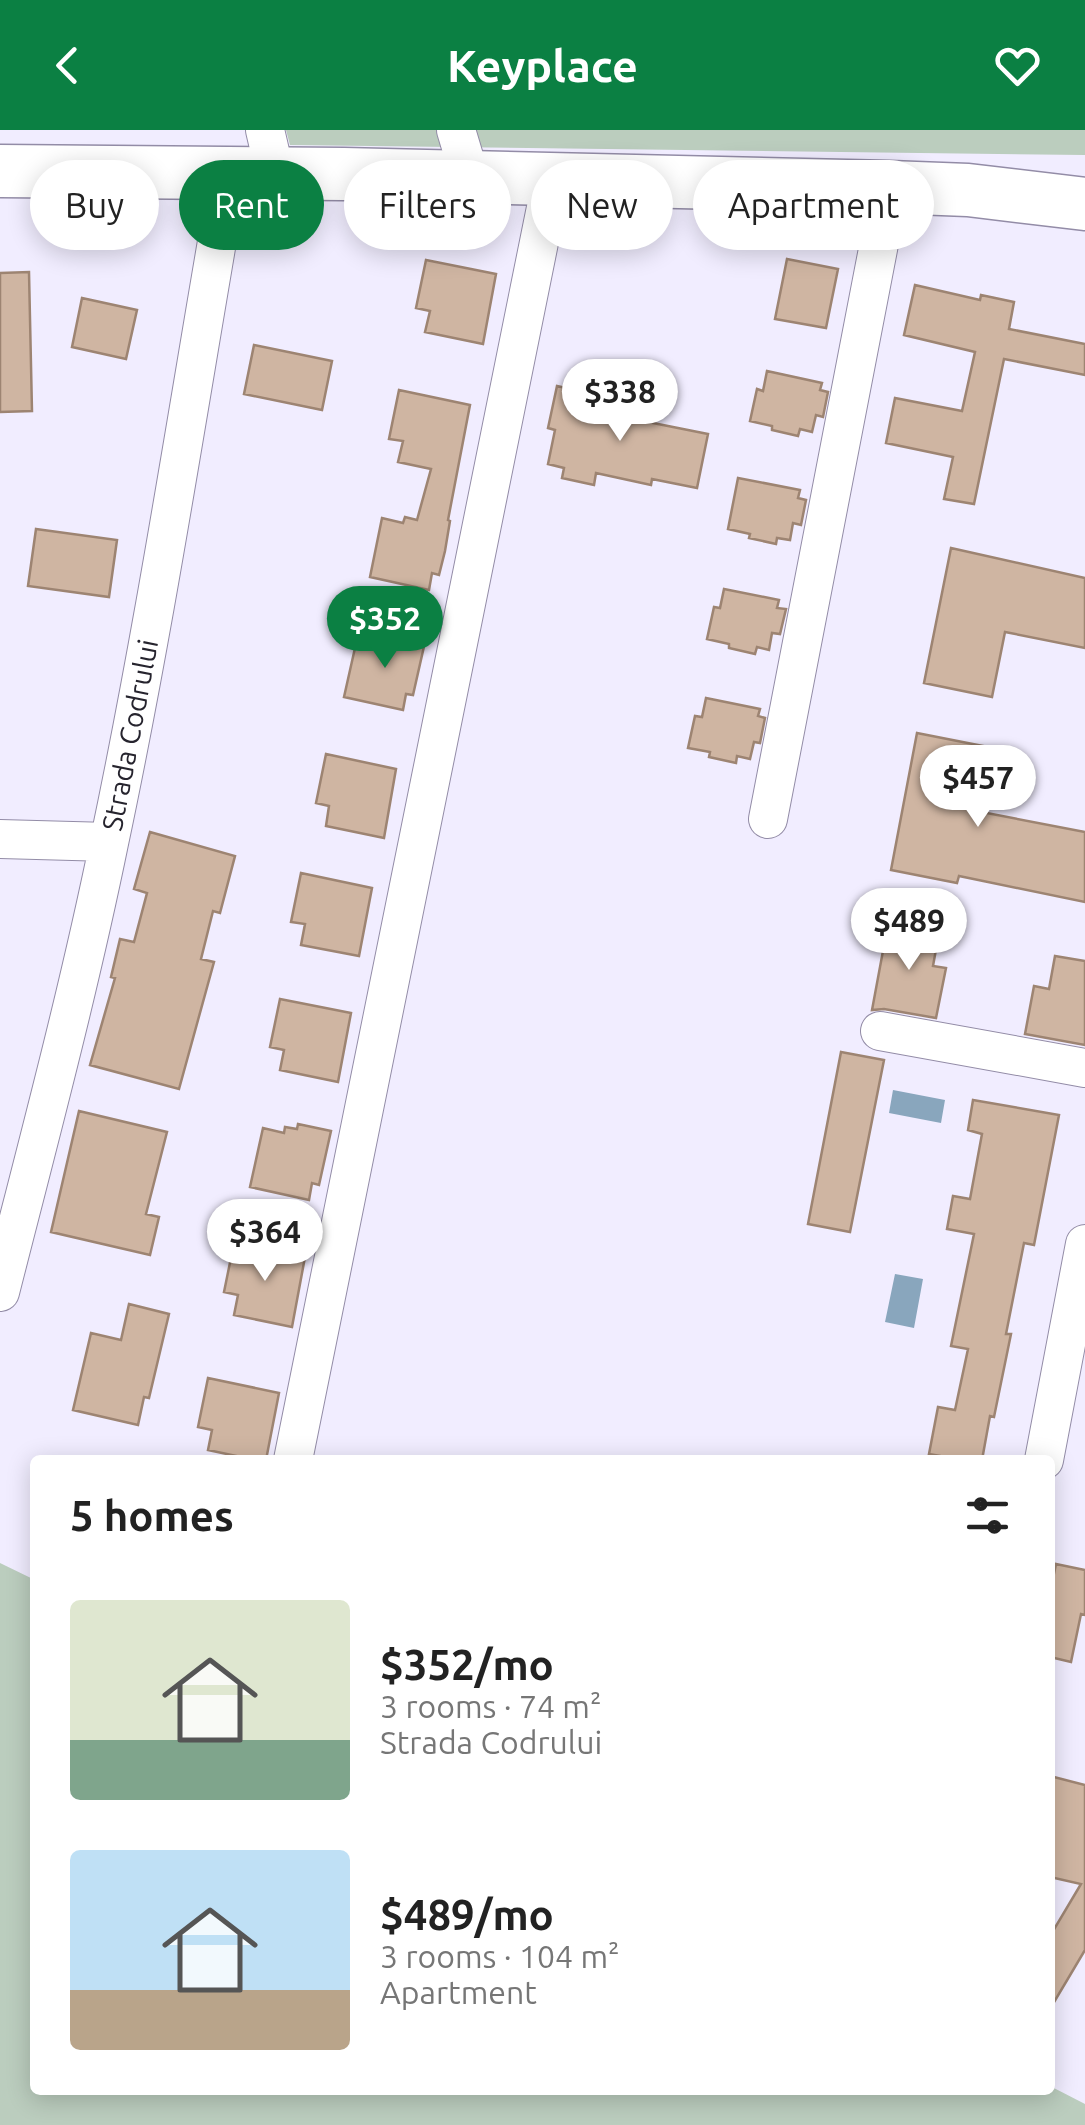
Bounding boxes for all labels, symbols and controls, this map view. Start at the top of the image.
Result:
icon: back [40,38,95,93]
icon: heart [990,38,1045,93]
text: Keyplace [447,40,638,91]
chip: Buy [30,160,159,250]
chip: Rent [179,160,324,250]
chip: Filters [344,160,511,250]
chip: New [531,160,673,250]
chip: Apartment [693,160,934,250]
pin: $338 [561,359,679,444]
text: $338 [584,373,656,409]
pin: $352 [326,586,444,671]
text: $352 [349,600,421,636]
street label: Strada Codrului [96,636,163,833]
pin: $457 [919,745,1037,830]
text: $457 [942,759,1014,795]
pin: $489 [850,888,968,973]
text: $489 [873,902,945,938]
pin: $364 [206,1199,324,1284]
text: $364 [229,1213,301,1249]
icon: filters [960,1488,1015,1543]
text: 5 homes [70,1492,234,1539]
icon: home [150,1640,270,1760]
text: $352/mo [380,1641,554,1688]
text: 3 rooms · 74 m² [380,1688,601,1724]
text: Strada Codrului [380,1724,602,1760]
icon: home [150,1890,270,2010]
text: $489/mo [380,1891,554,1938]
text: 3 rooms · 104 m² [380,1938,620,1974]
text: Apartment [380,1974,537,2010]

